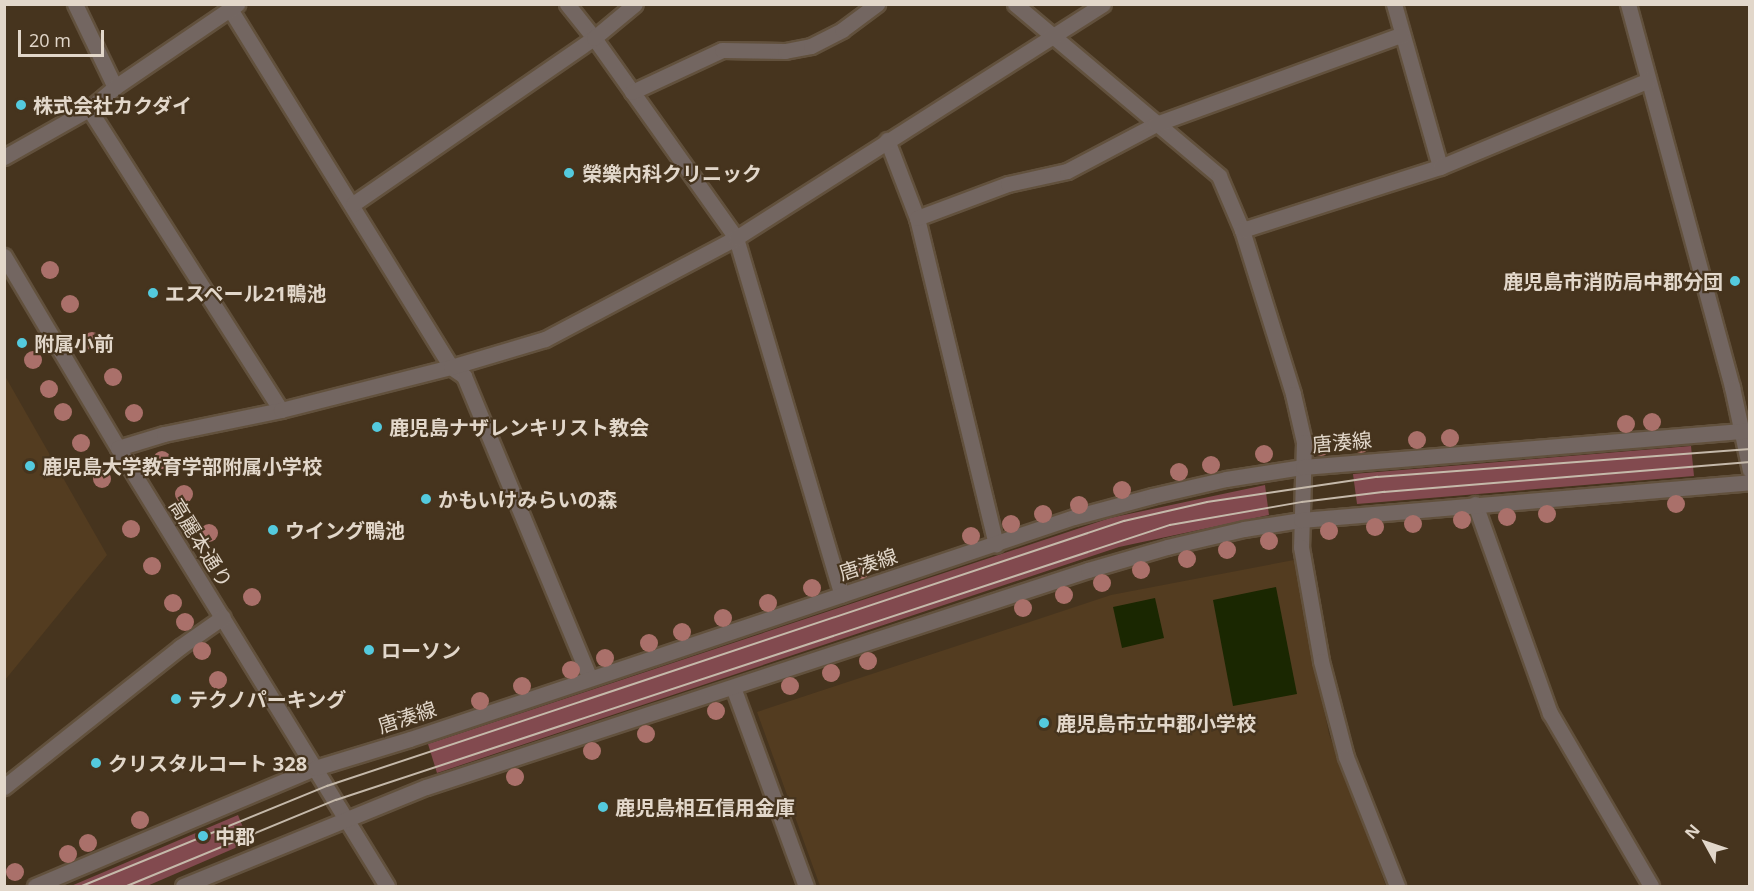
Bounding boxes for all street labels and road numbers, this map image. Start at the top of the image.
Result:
street label: 唐湊線 [1311,427,1373,457]
street label: 高麗本通り [164,494,238,592]
street label: 唐湊線 [836,543,900,585]
street label: 唐湊線 [375,696,439,738]

